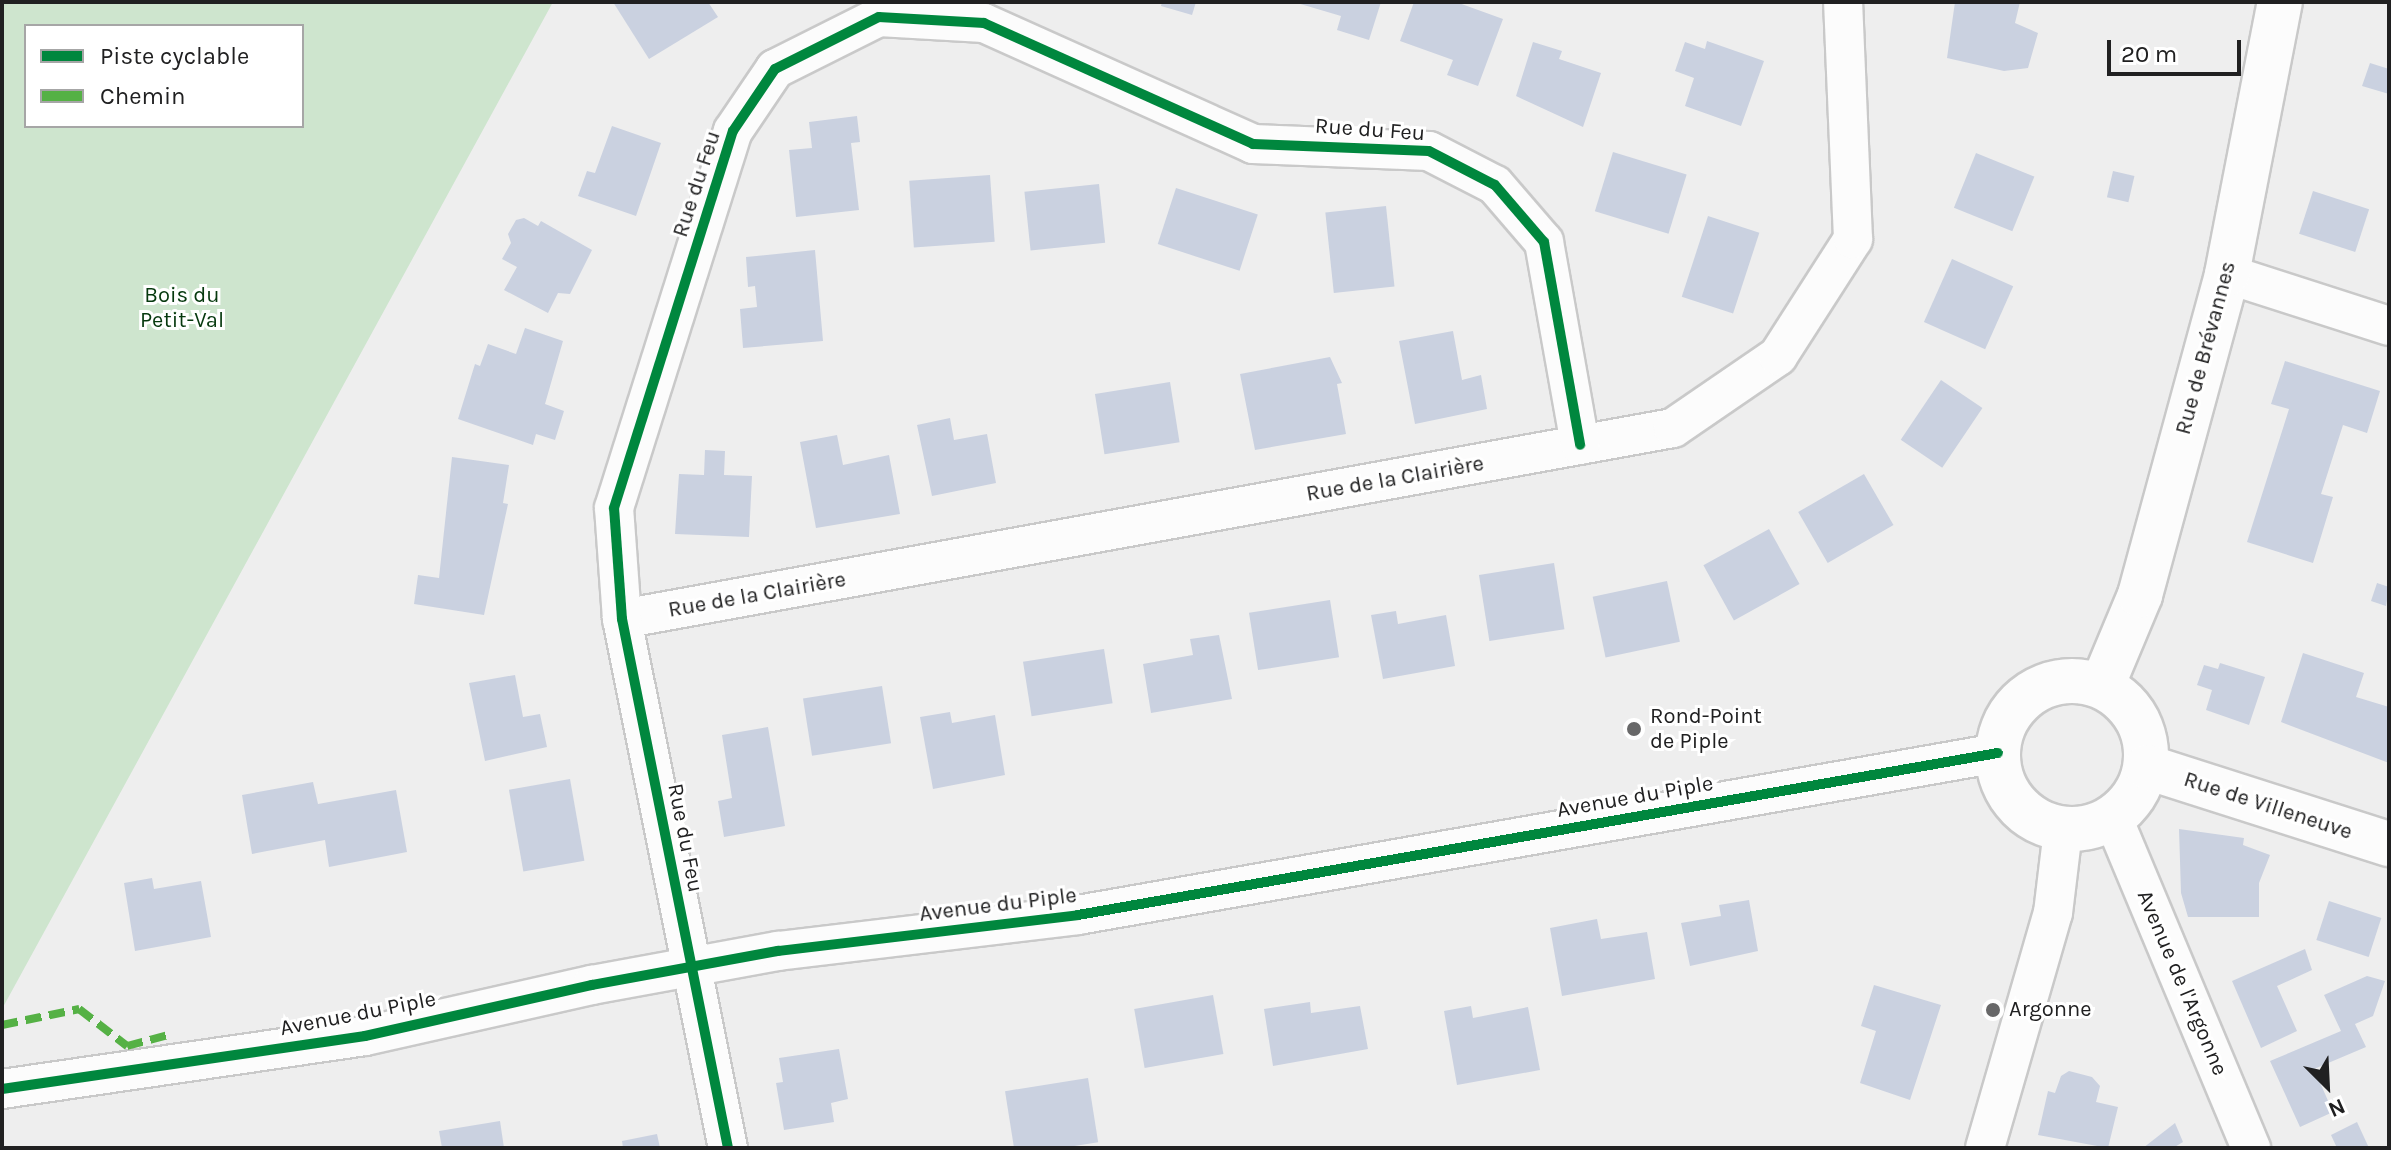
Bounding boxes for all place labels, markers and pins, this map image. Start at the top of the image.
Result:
place label: Rond-Point de Piple [1650,703,1762,754]
marker: Rond-Point de Piple [1625,720,1643,738]
place label: Argonne [2009,997,2092,1023]
marker: Argonne [1984,1001,2002,1019]

